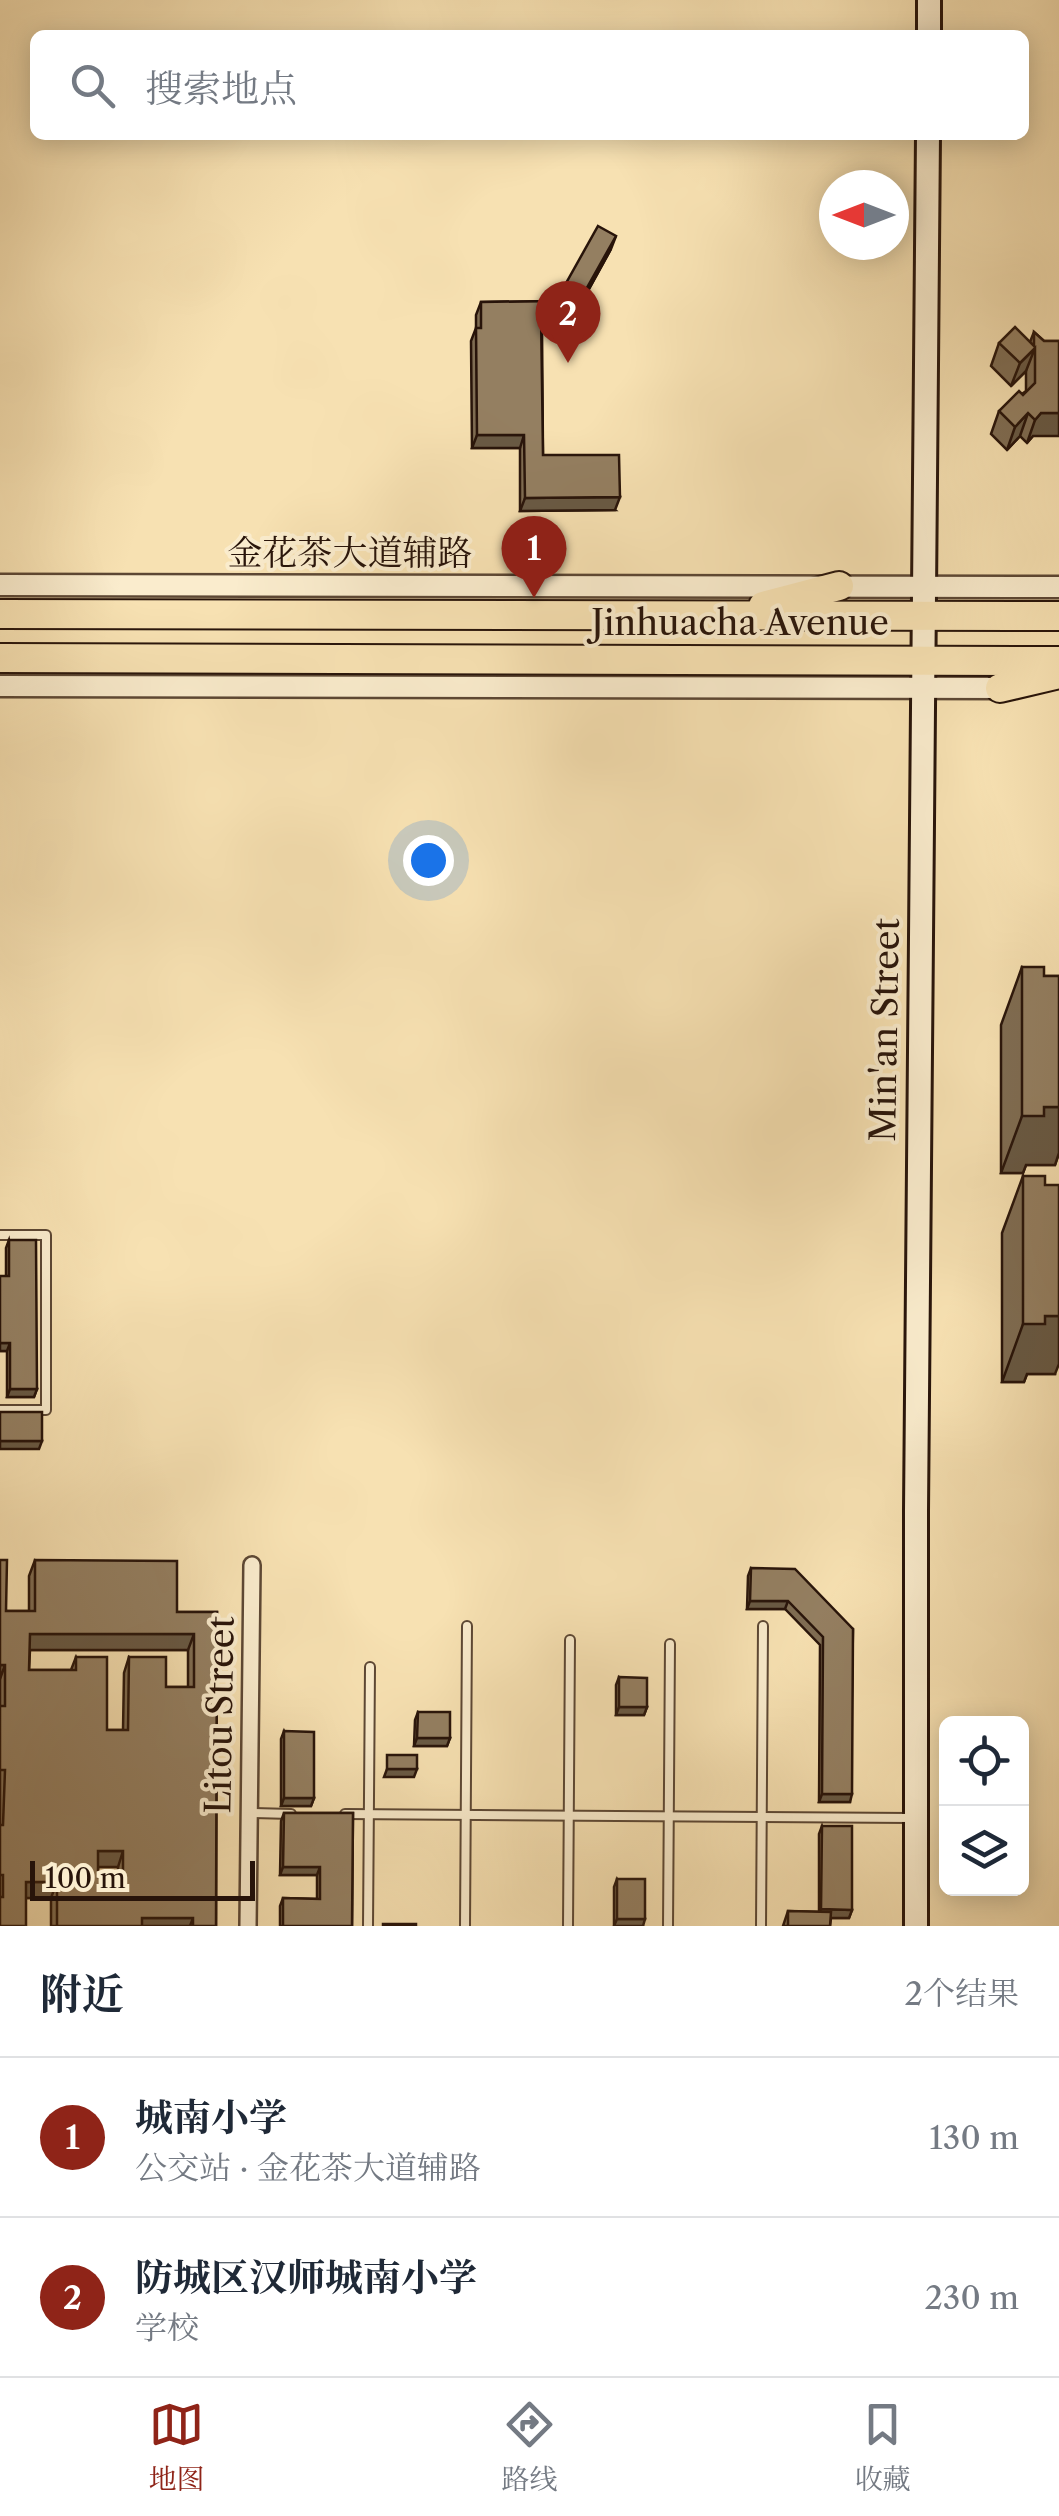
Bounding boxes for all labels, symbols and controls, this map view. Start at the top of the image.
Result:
search box [30,30,1029,140]
icon: search [65,58,120,113]
text: 搜索地点 [145,65,297,112]
north arrow [819,170,909,260]
pin: 2 [536,280,600,363]
pin: 1 [502,516,566,598]
street label: 金花茶大道辅路 [227,531,473,574]
street label: Jinhuacha Avenue [586,601,889,644]
your location [403,835,454,886]
street label: Min'an Street [861,917,908,1142]
street label: Litou Street [196,1615,243,1814]
map controls [939,1716,1029,1896]
button: locate [939,1716,1029,1806]
button: layers [939,1806,1029,1896]
scale bar [30,1856,255,1900]
text: 100 m [45,1861,126,1895]
text: 附近 [40,1968,124,2020]
text: 2个结果 [905,1974,1019,2013]
text: 城南小学 [135,2094,287,2141]
text: 1 [65,2118,80,2157]
text: 130 m [929,2118,1019,2157]
text: 公交站 · 金花茶大道辅路 [135,2148,481,2187]
text: 防城区汉师城南小学 [135,2254,477,2301]
text: 2 [63,2278,82,2317]
text: 230 m [924,2278,1019,2317]
text: 学校 [135,2308,199,2347]
tab: 地图 [148,2397,205,2497]
tab: 路线 [501,2397,558,2497]
tab: 收藏 [854,2397,911,2497]

